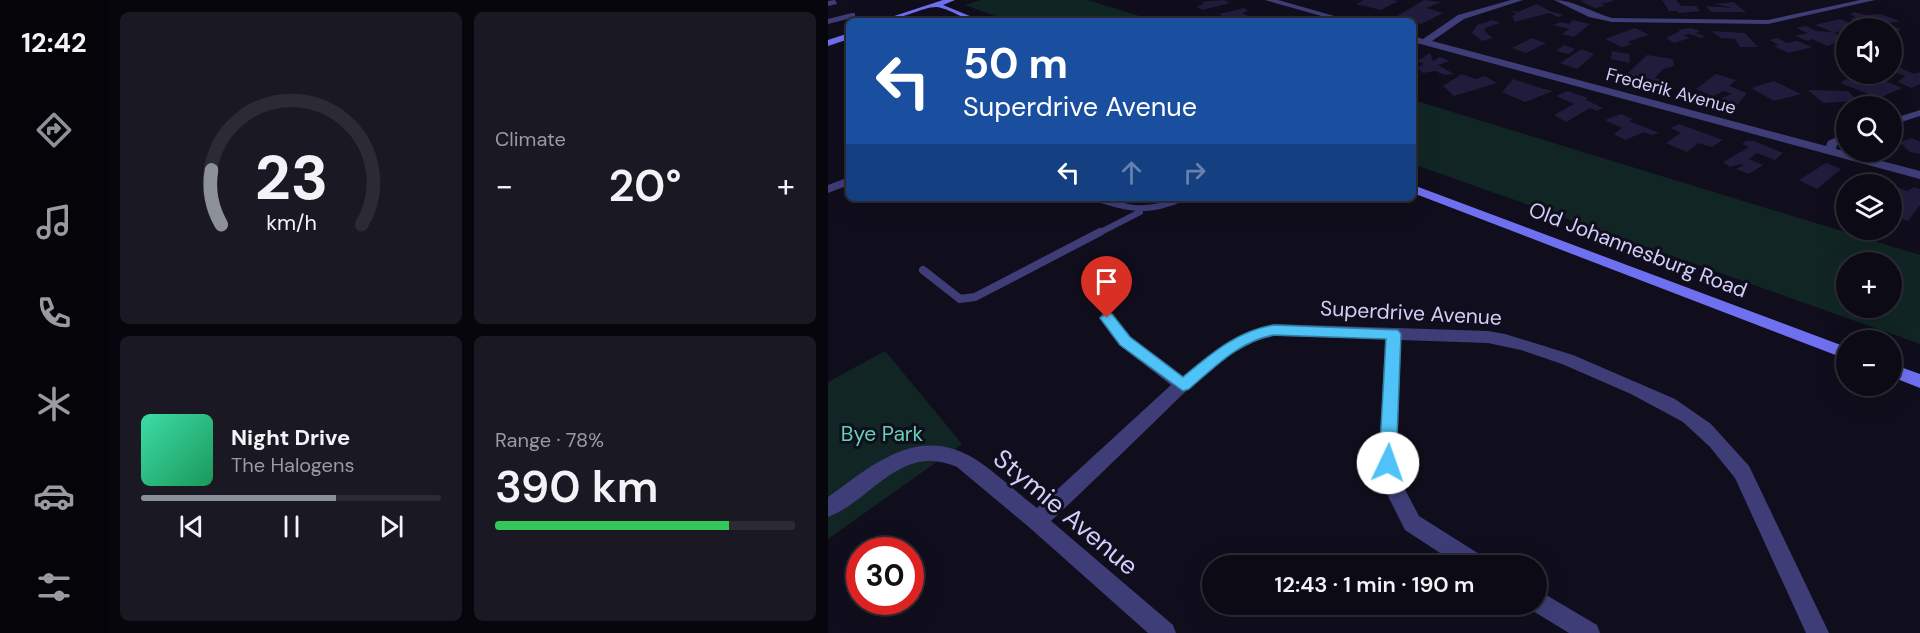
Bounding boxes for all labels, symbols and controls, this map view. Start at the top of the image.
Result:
map controls [1836,18,1902,396]
button: sound [1836,18,1902,84]
text: 12:42 [21,25,87,60]
text: 50 m [963,36,1068,91]
icon: left [864,42,942,120]
street label: Frederik Avenue [1603,62,1739,120]
text: Superdrive Avenue [963,89,1197,124]
button: search [1836,96,1902,162]
icon: directions [33,109,75,151]
text: Climate [495,126,566,152]
text: 23 [254,137,328,218]
text: 20° [608,156,682,215]
icon: left [1052,156,1085,189]
icon: ahead [1115,156,1148,189]
icon: right [1178,156,1211,189]
text: − [495,164,513,207]
text: + [777,164,795,207]
button: layers [1836,174,1902,240]
street label: Old Johannesburg Road [1525,195,1751,305]
icon: music [33,201,75,243]
text: km/h [266,209,316,237]
button: + [1836,252,1902,318]
pin [1081,256,1132,318]
icon: arrive [1090,265,1123,298]
icon: phone [33,292,75,334]
street label: Superdrive Avenue [1319,294,1503,332]
button: − [1836,330,1902,396]
icon: climate [33,383,75,425]
park label: Bye Park [841,420,924,448]
text: Night Drive [231,423,350,452]
text: Range · 78% [495,427,604,453]
position arrow [1356,431,1420,495]
street label: Stymie Avenue [986,441,1146,583]
text: The Halogens [231,452,354,478]
text: 390 km [495,457,658,516]
icon: car [33,475,75,517]
icon: previous [175,510,208,543]
icon: pause [275,510,308,543]
icon: next [375,510,408,543]
speed limit sign: 30 [846,537,924,615]
icon: filters [33,566,75,608]
text: 12:43 · 1 min · 190 m [1275,570,1474,599]

